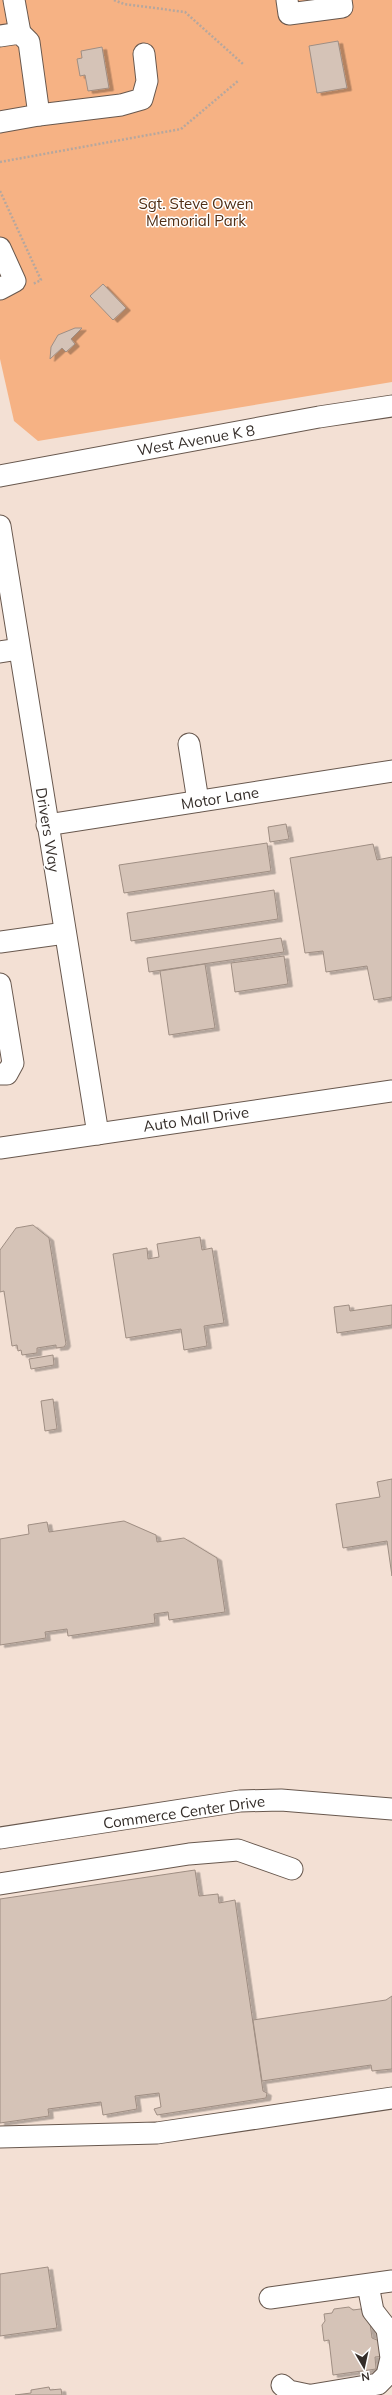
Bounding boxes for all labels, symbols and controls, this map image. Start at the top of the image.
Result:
park label: Sgt. Steve Owen Memorial Park [138,194,254,230]
street label: West Avenue K 8 [136,420,256,460]
street label: Motor Lane [180,782,260,814]
street label: Drivers Way [32,786,64,874]
street label: Auto Mall Drive [142,1102,250,1136]
street label: Commerce Center Drive [102,1791,266,1833]
north arrow [344,2347,384,2387]
text: N [360,2369,371,2384]

